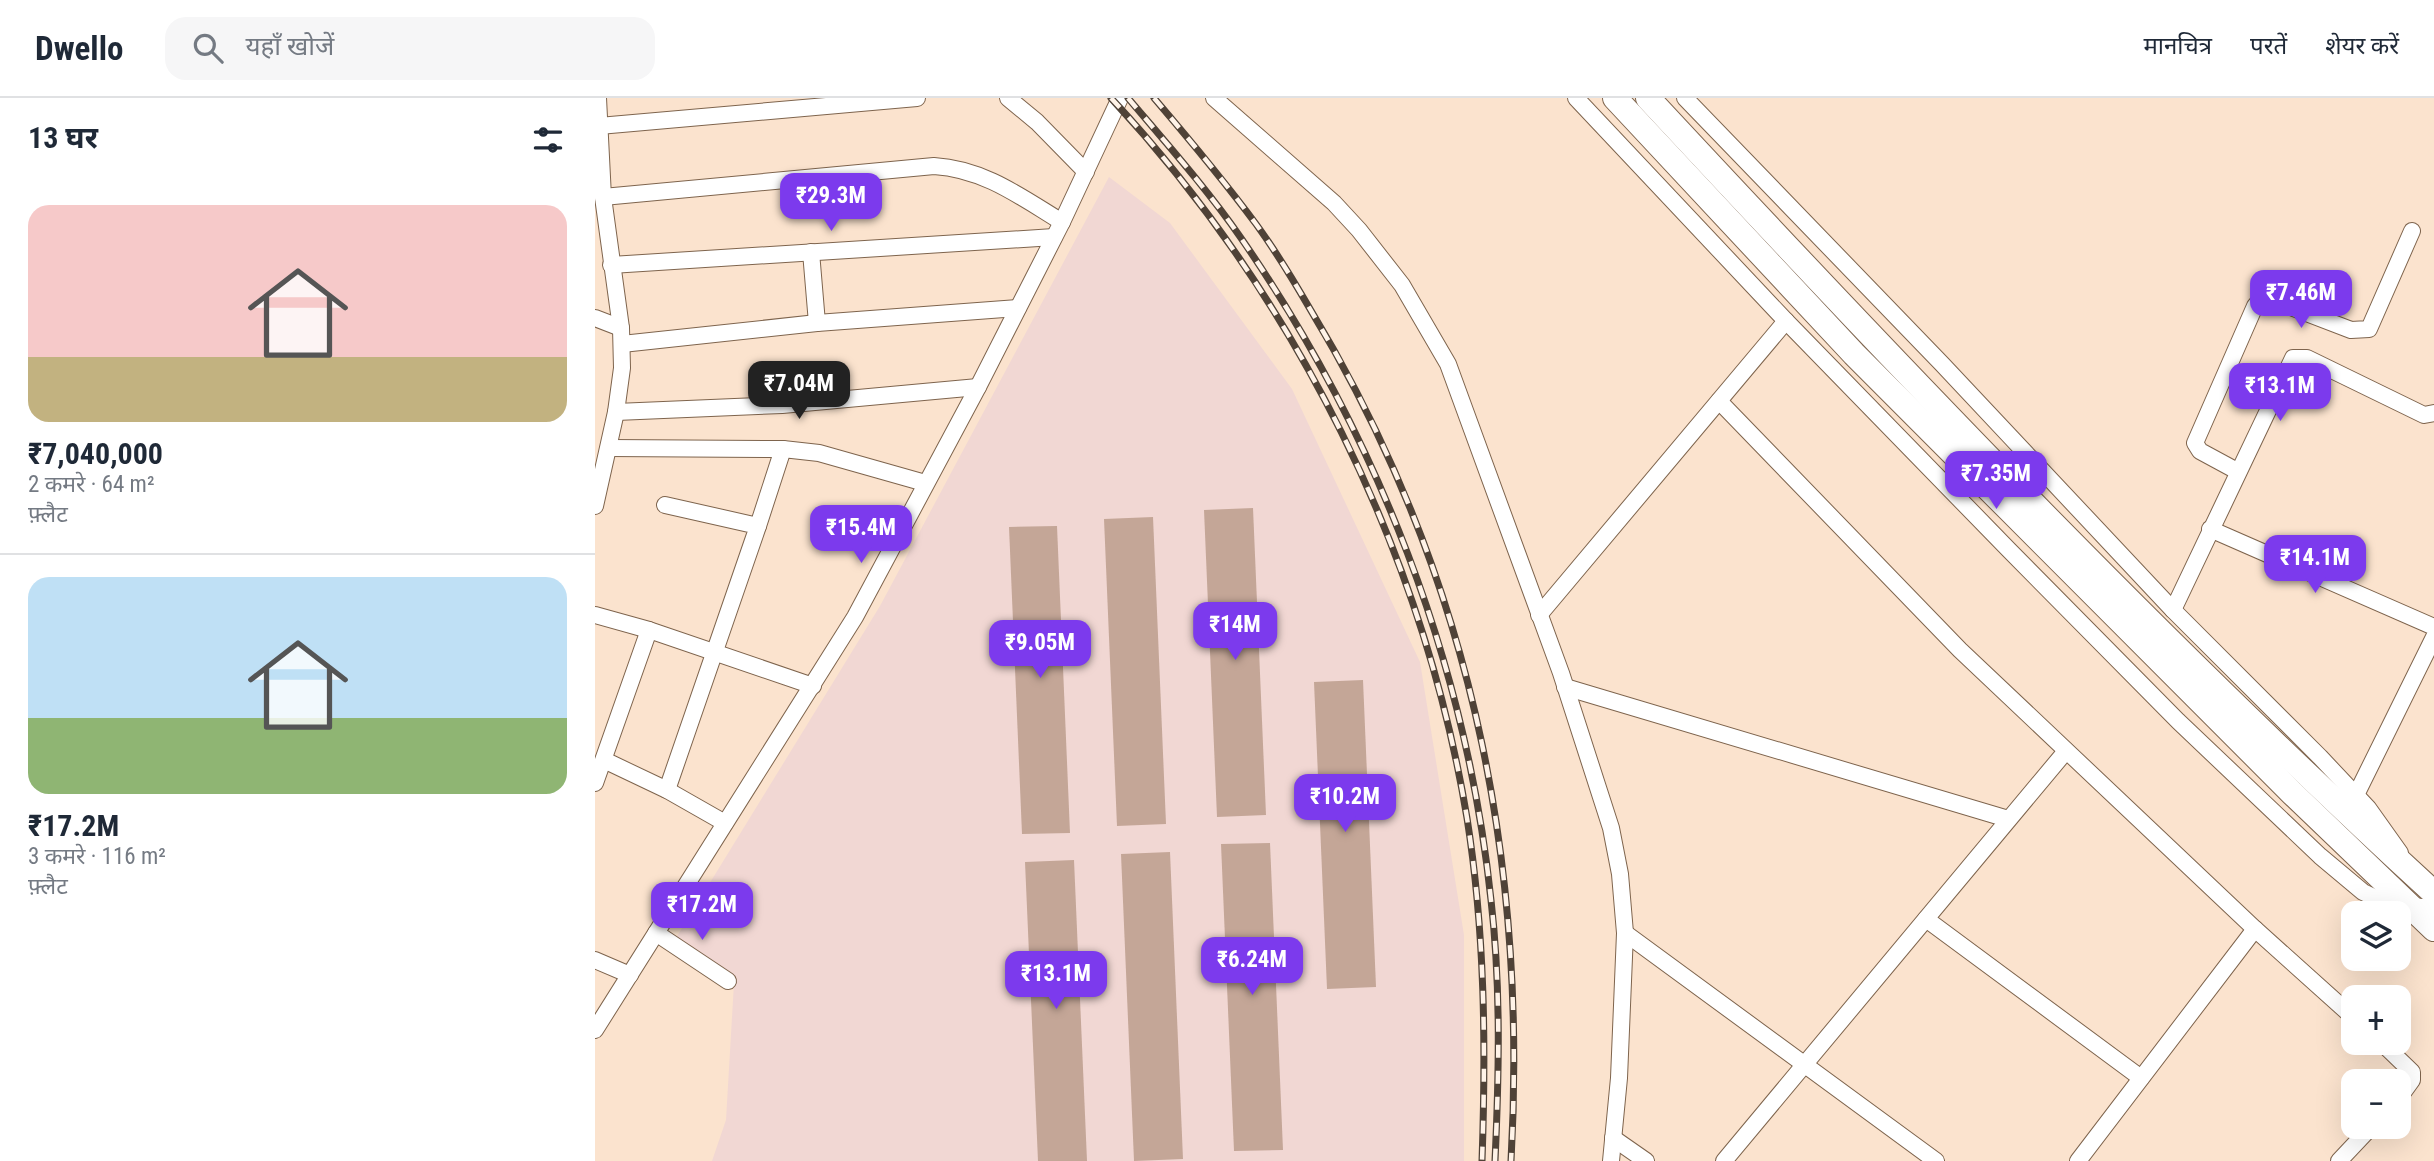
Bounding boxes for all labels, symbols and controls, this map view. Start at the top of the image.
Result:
search box [165,17,655,80]
text: Dwello [35,29,123,68]
icon: search [189,29,227,67]
text: यहाँ खोजें [245,31,334,61]
text: मानचित्र [2143,32,2212,60]
text: परतें [2250,32,2287,60]
text: शेयर करें [2325,32,2399,60]
text: 13 घर [28,120,98,155]
icon: filters [529,121,567,159]
pin: ₹29.3M [774,174,888,233]
text: ₹29.3M [796,182,866,209]
icon: home [235,250,361,376]
pin: ₹7.46M [2244,271,2358,330]
text: ₹7.46M [2266,279,2336,306]
pin: ₹7.04M [742,362,856,421]
pin: ₹13.1M [2223,364,2337,423]
text: ₹7.04M [764,370,834,397]
text: ₹13.1M [2245,372,2315,399]
text: ₹7,040,000 [28,436,163,471]
pin: ₹7.35M [1939,452,2053,511]
text: ₹7.35M [1961,460,2031,487]
text: 2 कमरे · 64 m² [28,471,155,498]
text: फ़्लैट [28,501,68,528]
pin: ₹15.4M [804,505,918,565]
text: ₹15.4M [826,514,896,541]
pin: ₹14.1M [2258,536,2372,595]
text: ₹14.1M [2280,544,2350,571]
pin: ₹14M [1194,602,1276,662]
text: ₹14M [1209,611,1261,638]
pin: ₹9.05M [983,620,1097,680]
icon: home [235,622,361,748]
text: ₹9.05M [1005,629,1075,656]
pin: ₹10.2M [1288,774,1402,834]
text: ₹10.2M [1310,783,1380,810]
text: ₹17.2M [28,808,119,843]
text: 3 कमरे · 116 m² [28,843,166,870]
text: फ़्लैट [28,873,68,900]
pin: ₹17.2M [645,882,759,942]
text: ₹17.2M [667,891,737,918]
map controls [2341,901,2411,1139]
button: layers [2341,901,2411,971]
pin: ₹6.24M [1195,937,1309,997]
text: ₹6.24M [1217,946,1287,973]
pin: ₹13.1M [999,951,1113,1011]
text: ₹13.1M [1021,960,1091,987]
button: + [2341,985,2411,1055]
button: − [2341,1069,2411,1139]

